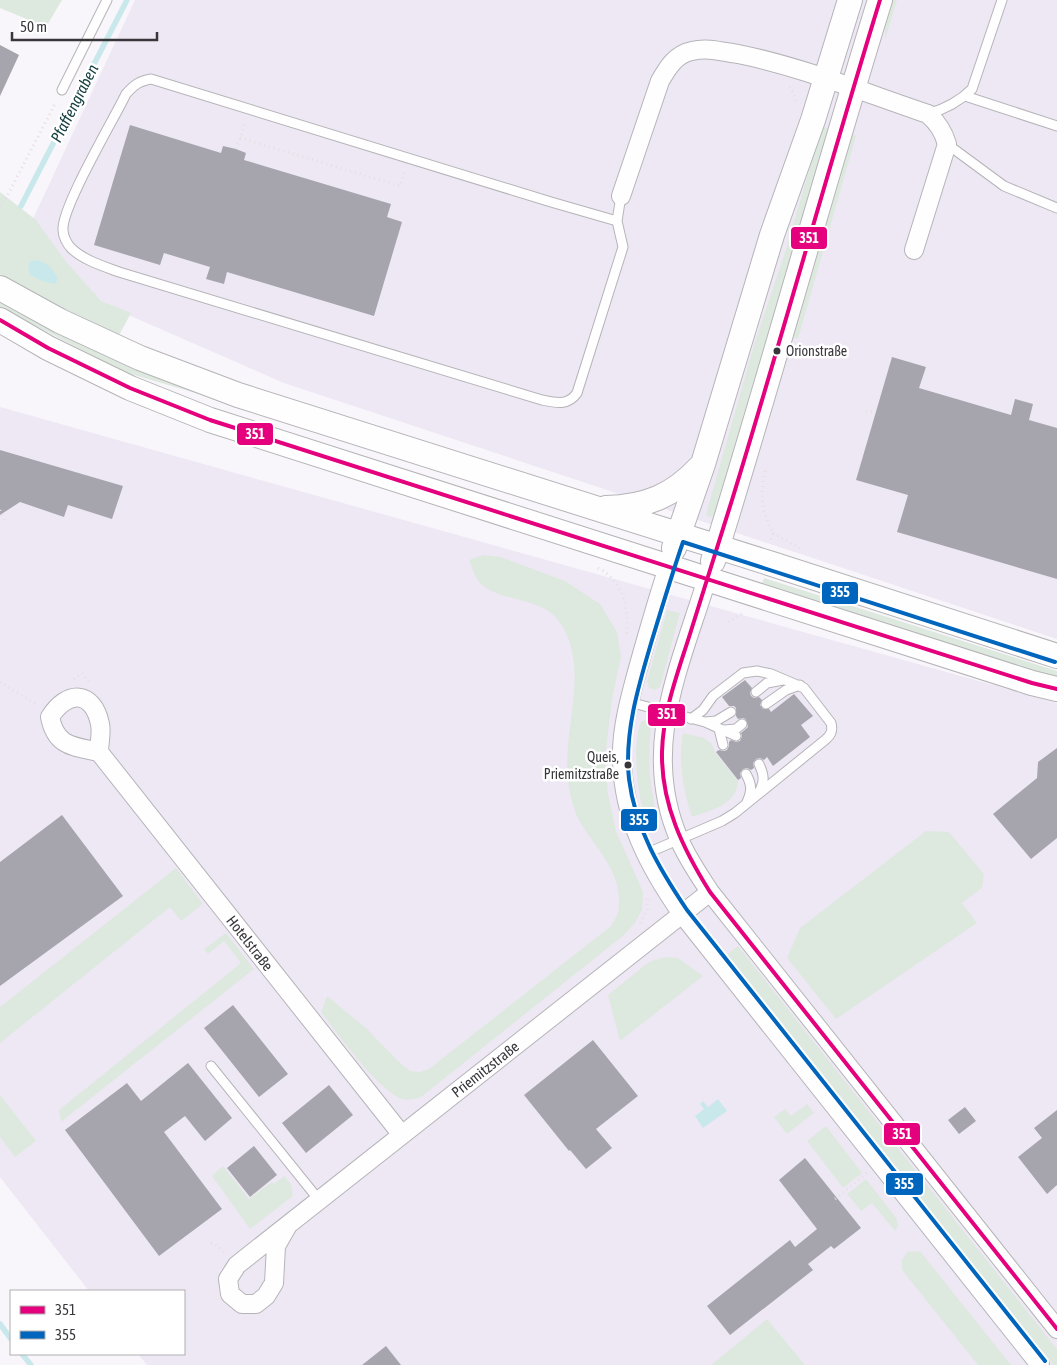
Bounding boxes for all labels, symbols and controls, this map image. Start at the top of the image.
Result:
scale bar [12,10,158,42]
text: 50 m [20,18,47,35]
water label: Pfaffengraben [47,61,102,146]
line badge: 351 [790,226,828,250]
text: 351 [799,230,819,246]
place label: Orionstraße [786,343,847,359]
marker: Orionstraße [772,346,782,356]
line badge: 351 [236,422,274,446]
text: 351 [245,426,265,442]
line badge: 355 [821,581,859,605]
text: 355 [830,584,850,600]
line badge: 351 [647,703,686,727]
text: 351 [657,706,677,722]
place label: Queis, Priemitzstraße [544,749,619,782]
marker: Queis, Priemitzstraße [623,760,633,770]
line badge: 355 [620,808,658,832]
text: 355 [629,812,649,828]
street label: Hotelstraße [223,912,277,974]
street label: Priemitzstraße [448,1037,522,1101]
line badge: 351 [883,1122,921,1146]
text: 351 [892,1126,912,1142]
line badge: 355 [885,1172,924,1196]
text: 355 [894,1176,914,1192]
legend [10,1290,185,1355]
text: 351 [55,1301,76,1318]
text: 355 [55,1326,76,1343]

